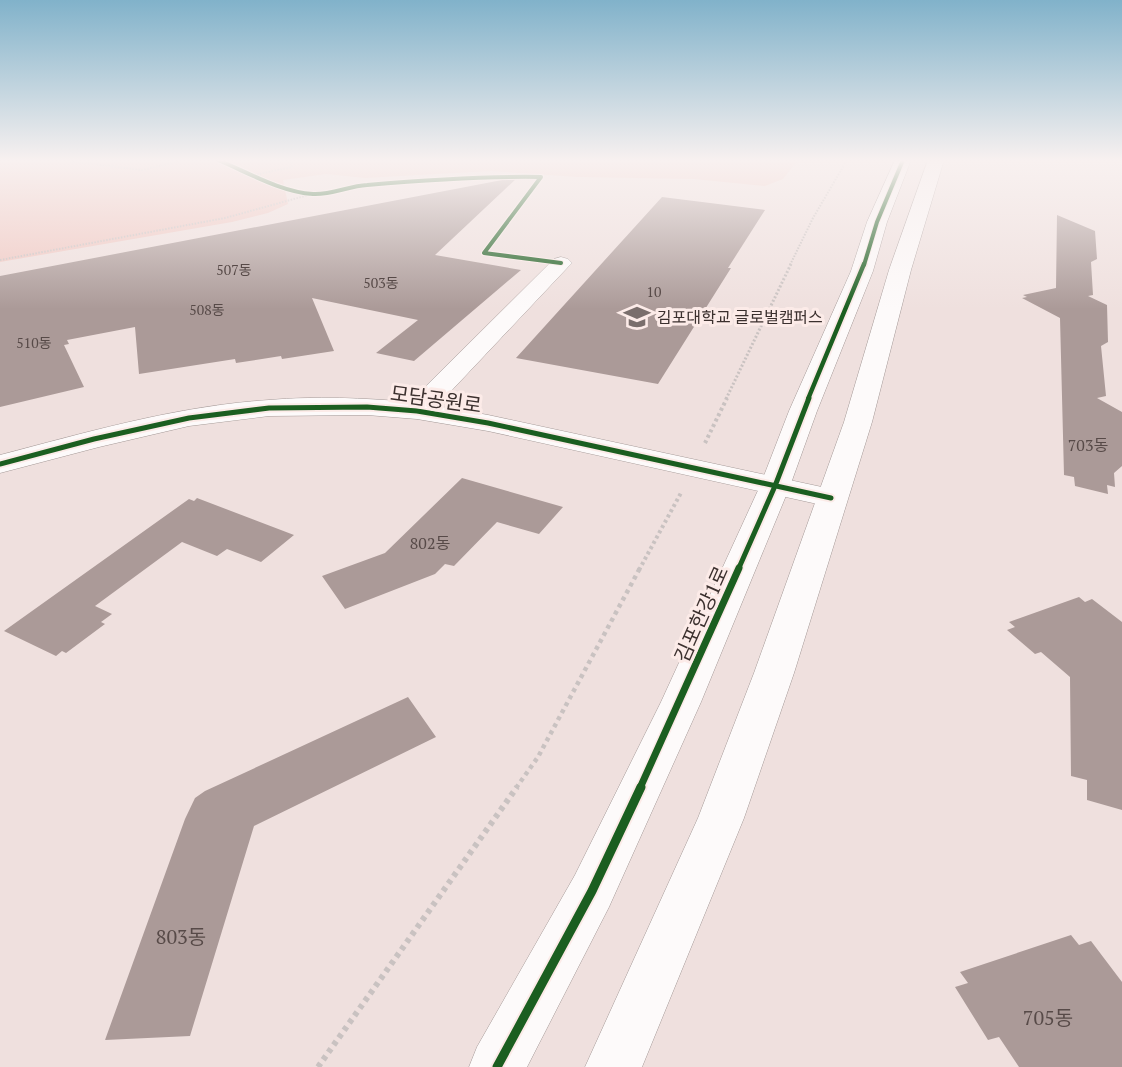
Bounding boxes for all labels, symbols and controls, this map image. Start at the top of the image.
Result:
house number: 507동 [216,260,252,279]
house number: 503동 [363,273,399,292]
house number: 10 [647,282,661,301]
house number: 508동 [189,300,225,319]
school or university icon: 김포대학교 글로벌캠퍼스 [622,302,652,332]
place label: 김포대학교 글로벌캠퍼스 [657,306,823,328]
house number: 510동 [16,333,52,352]
street label: 모담공원로 [389,379,483,419]
house number: 703동 [1068,434,1108,456]
house number: 802동 [410,532,450,554]
street label: 김포한강1로 [668,562,734,666]
house number: 803동 [156,923,206,950]
house number: 705동 [1023,1004,1073,1031]

